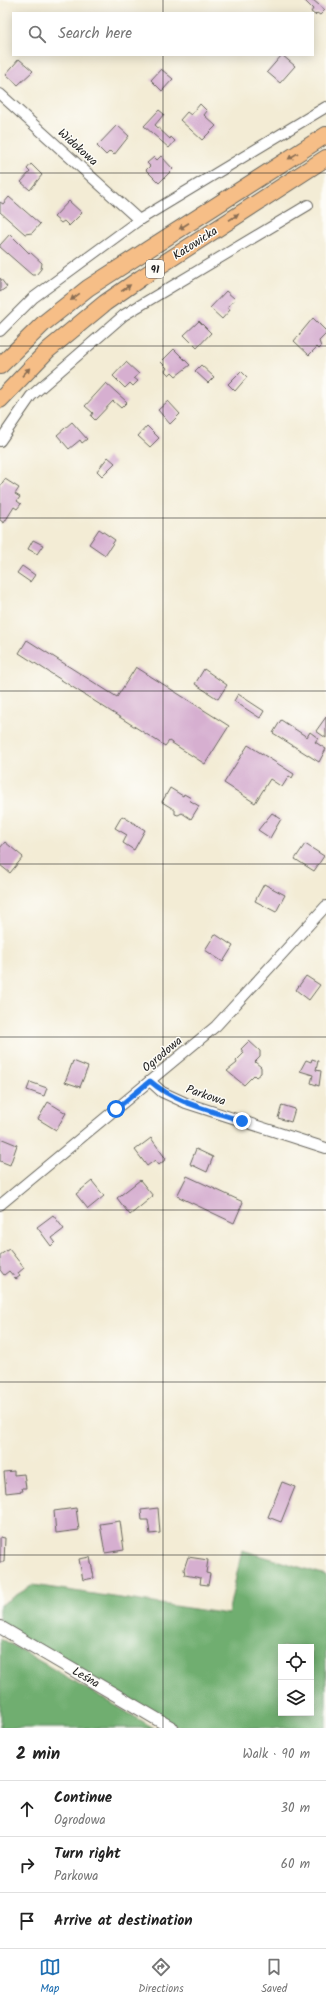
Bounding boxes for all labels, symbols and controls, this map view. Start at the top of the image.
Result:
search box [12,12,314,56]
text: Search here [58,22,132,46]
icon: search [26,23,48,45]
street label: Widokowa [53,124,102,171]
one-way arrow [288,152,298,160]
one-way arrow [229,213,240,221]
street label: Katowicka [169,222,222,265]
one-way arrow [179,222,189,230]
road number: 91 [146,260,164,278]
one-way arrow [120,284,131,292]
one-way arrow [70,293,80,301]
one-way arrow [22,367,31,377]
street label: Ogrodowa [138,1032,187,1077]
street label: Parkowa [183,1080,229,1111]
route start [107,1100,125,1118]
route end [233,1112,251,1130]
map controls [278,1644,314,1716]
button: locate [278,1644,314,1680]
street label: Leśna [68,1662,103,1693]
button: layers [278,1680,314,1716]
text: 2 min [16,1741,60,1768]
text: Walk · 90 m [243,1744,310,1765]
text: Continue [54,1786,112,1810]
icon: ahead [16,1798,38,1820]
text: 30 m [281,1798,310,1819]
text: Ogrodowa [54,1810,106,1831]
text: Turn right [54,1842,121,1866]
icon: right [16,1854,38,1876]
text: 60 m [281,1854,310,1875]
text: Parkowa [54,1866,98,1887]
text: Arrive at destination [54,1909,193,1933]
icon: arrive [16,1910,38,1932]
tab: Map [39,1956,61,1998]
tab: Directions [138,1956,184,1998]
tab: Saved [261,1956,287,1998]

